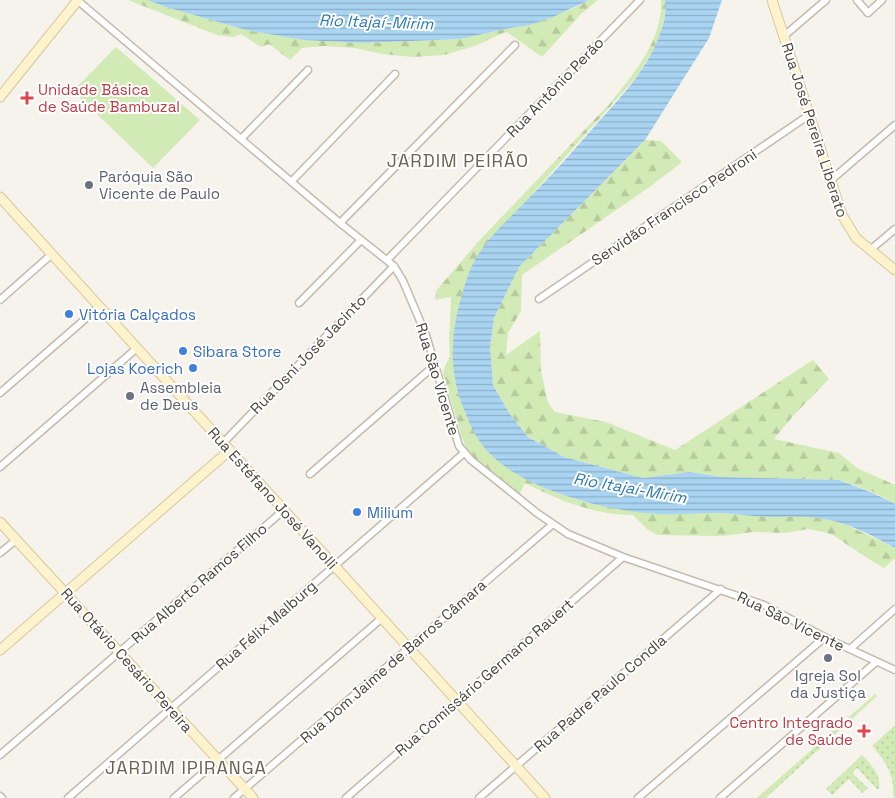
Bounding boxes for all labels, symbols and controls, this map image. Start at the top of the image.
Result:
water label: Rio Itajaí-Mirim [319,10,435,35]
street label: Rua Antônio Perão [502,33,608,141]
street label: Rua José Pereira Liberato [778,40,852,220]
place label: Unidade Básica de Saúde Bambuzal [38,80,180,116]
marker: Unidade Básica de Saúde Bambuzal [20,91,34,105]
street label: Servidão Francisco Pedroni [588,144,760,270]
district label: JARDIM PEIRÃO [387,149,529,172]
place label: Paróquia São Vicente de Paulo [99,167,220,203]
marker: Paróquia São Vicente de Paulo [83,179,95,191]
street label: Rua Osni José Jacinto [246,290,370,418]
place label: Vitória Calçados [79,305,196,324]
marker: Vitória Calçados [63,308,75,320]
street label: Rua São Vicente [412,320,464,438]
place label: Sibara Store [193,342,282,361]
marker: Sibara Store [177,345,189,357]
place label: Lojas Koerich [87,359,183,378]
marker: Lojas Koerich [187,362,199,374]
place label: Assembleia de Deus [140,378,222,414]
marker: Assembleia de Deus [124,390,136,402]
street label: Rua Estéfano José Vanolli [204,423,342,573]
water label: Rio Itajaí-Mirim [572,468,689,508]
place label: Milium [367,503,413,522]
marker: Milium [351,506,363,518]
street label: Rua Alberto Ramos Filho [127,519,271,647]
street label: Rua Dom Jaime de Barros Câmara [296,575,490,747]
street label: Rua Félix Malburg [212,576,320,674]
street label: Rua Otávio Cesário Pereira [57,584,197,737]
street label: Rua São Vicente [734,587,848,655]
street label: Rua Comissário Germano Rauert [391,594,577,760]
street label: Rua Padre Paulo Condla [530,630,670,756]
marker: Igreja Sol da Justiça [822,652,834,664]
place label: Igreja Sol da Justiça [790,666,866,702]
place label: Centro Integrado de Saúde [730,713,853,749]
marker: Centro Integrado de Saúde [857,724,871,738]
district label: JARDIM IPIRANGA [105,756,267,779]

